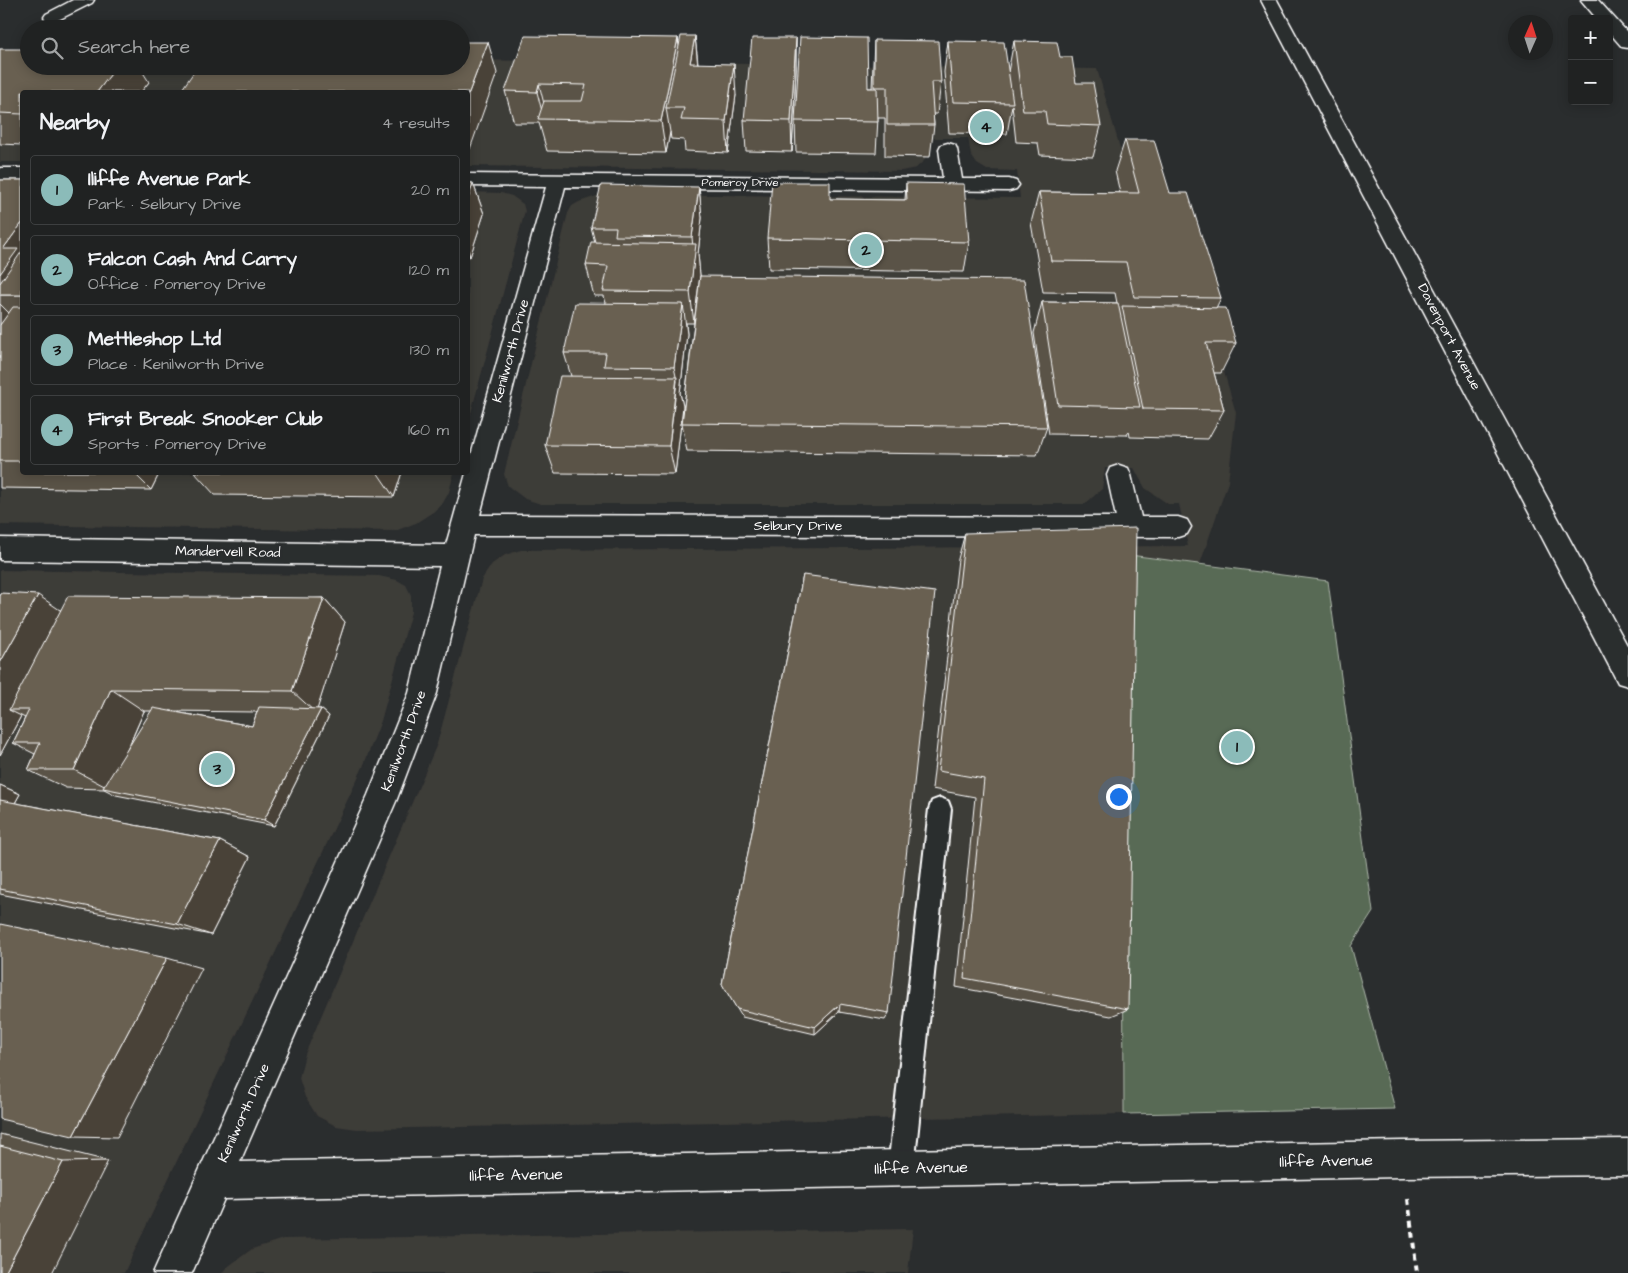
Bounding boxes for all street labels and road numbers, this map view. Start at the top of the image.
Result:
street label: Pomeroy Drive [702,175,779,191]
street label: Davenport Avenue [1412,280,1486,394]
street label: Kenilworth Drive [488,297,535,405]
street label: Selbury Drive [754,516,843,536]
street label: Mandervell Road [175,541,281,563]
street label: Kenilworth Drive [376,687,432,794]
street label: Kenilworth Drive [213,1060,275,1166]
street label: Iliffe Avenue [1279,1149,1373,1173]
street label: Iliffe Avenue [874,1156,968,1180]
street label: Iliffe Avenue [469,1163,563,1187]

